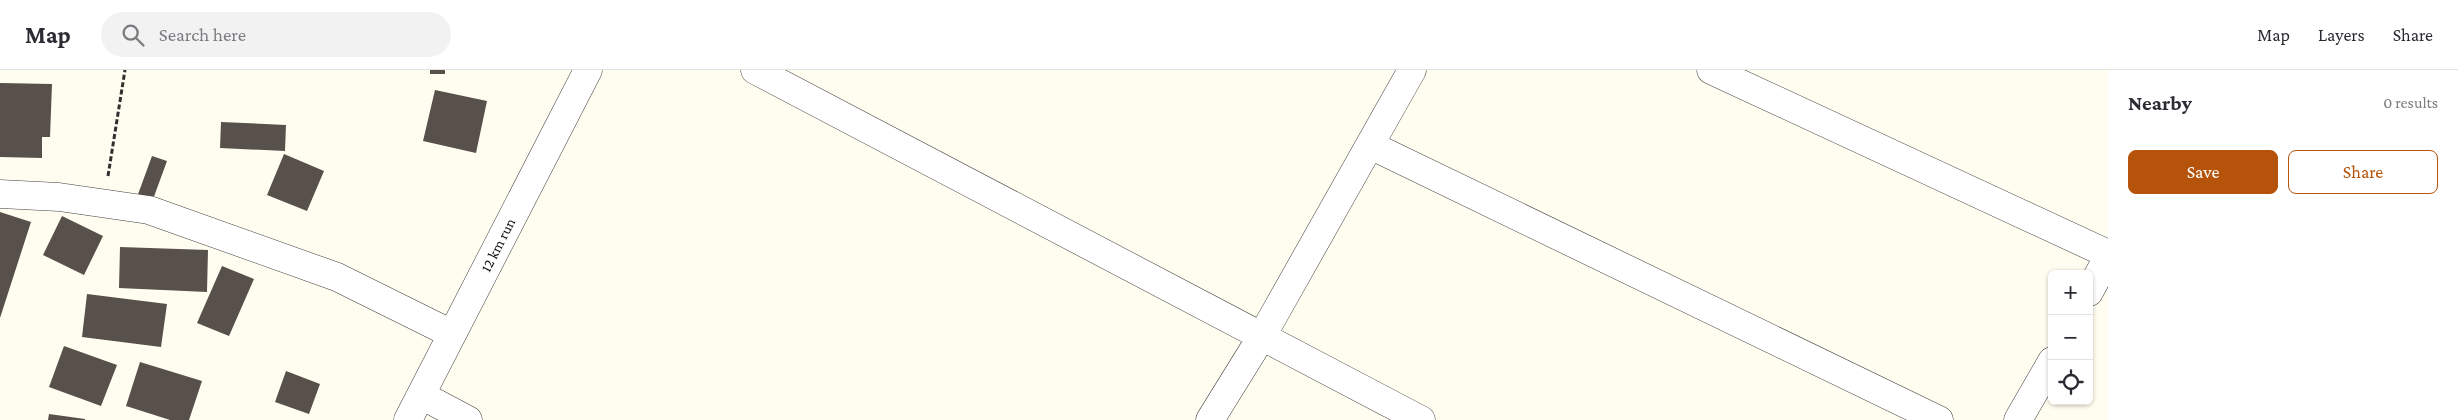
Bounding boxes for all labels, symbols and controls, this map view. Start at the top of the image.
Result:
search box [101,12,451,57]
text: Map [25,21,71,48]
icon: search [119,21,147,49]
text: Search here [159,24,246,45]
text: Map [2257,25,2290,45]
text: Layers [2318,25,2365,45]
text: Share [2393,25,2433,45]
text: Nearby [2128,91,2192,115]
text: 0 results [2383,94,2438,111]
button: Save [2128,150,2278,194]
button: Share [2288,150,2438,194]
street label: 12 km run [478,215,518,275]
map controls [2048,270,2093,405]
button: + [2048,270,2093,315]
button: − [2048,315,2093,360]
button: locate [2048,360,2093,405]

